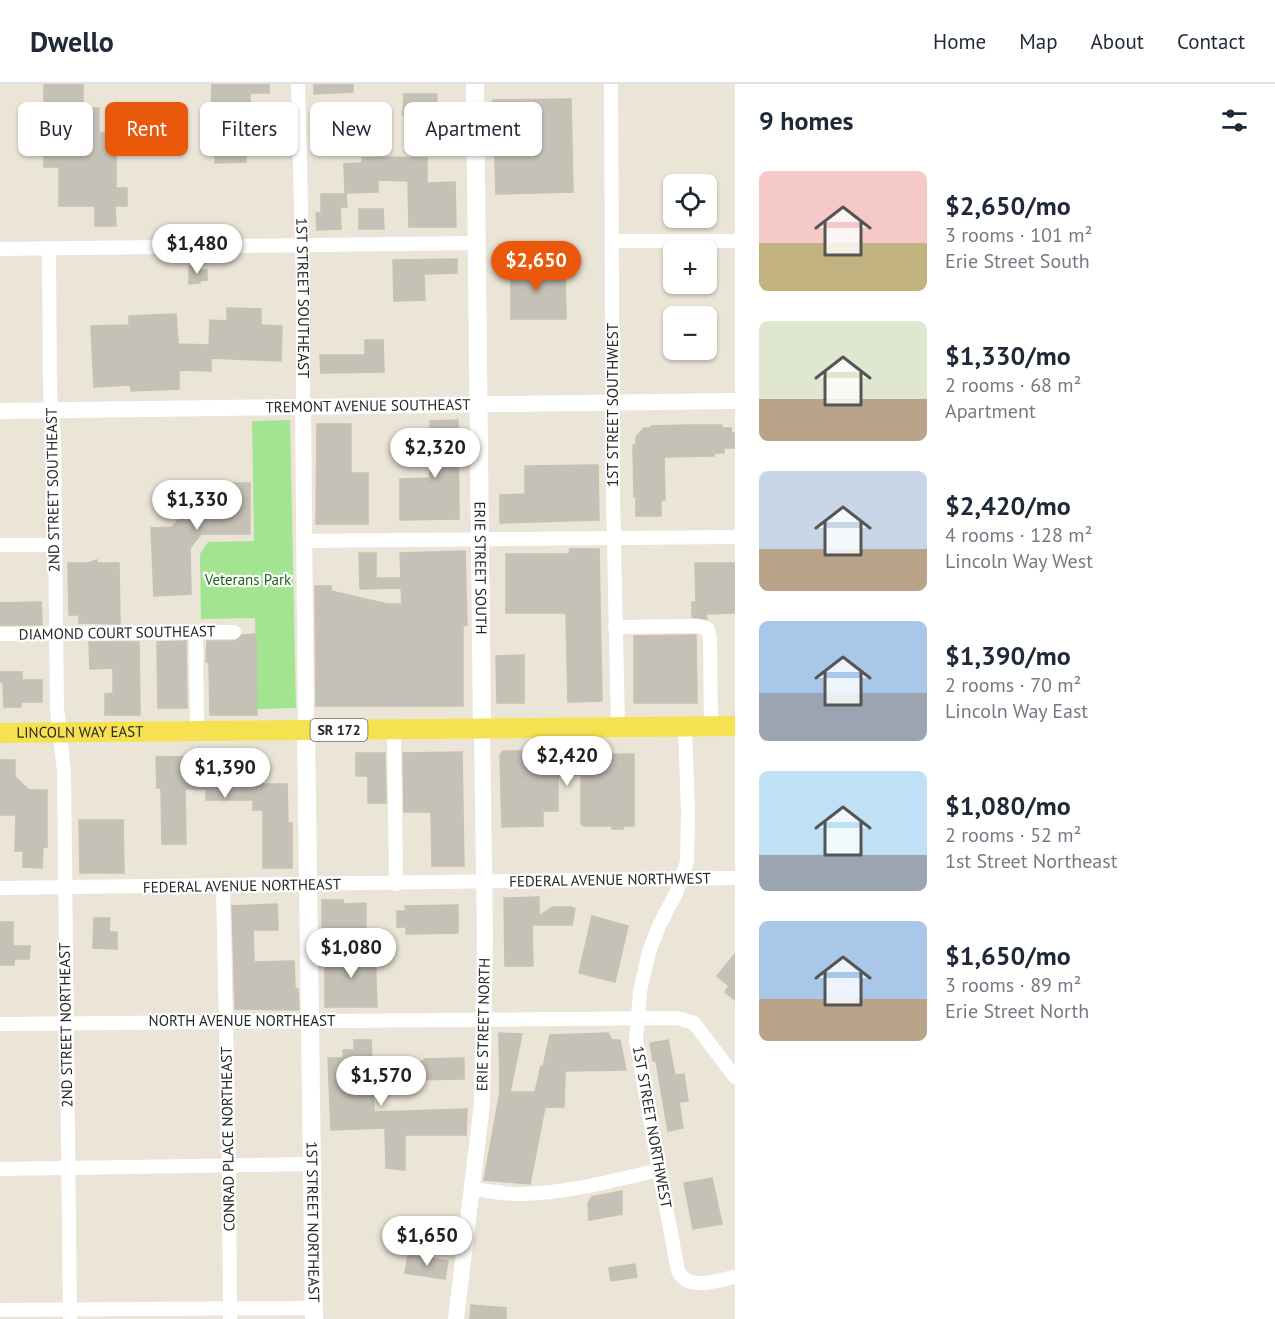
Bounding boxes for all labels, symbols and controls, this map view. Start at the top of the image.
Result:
text: Dwello [30,23,114,60]
text: Home [933,28,986,55]
text: Map [1019,28,1058,55]
text: About [1091,28,1144,55]
text: Contact [1177,28,1245,55]
chip: Buy [18,102,93,156]
chip: Rent [105,102,188,156]
chip: Filters [200,102,298,156]
chip: New [310,102,392,156]
chip: Apartment [404,102,542,156]
text: 9 homes [759,104,854,137]
icon: filters [1218,104,1251,137]
map controls [663,174,717,360]
button: locate [663,174,717,228]
text: $2,650/mo [945,189,1071,222]
icon: home [807,195,879,267]
street label: 1ST STREET SOUTHEAST [292,217,313,379]
text: 3 rooms · 101 m² [945,222,1092,248]
pin: $1,480 [148,224,246,275]
text: $1,480 [166,230,228,256]
button: + [663,240,717,294]
pin: $2,650 [487,241,585,292]
text: $2,650 [505,247,567,273]
text: Erie Street South [945,248,1090,274]
button: − [663,306,717,360]
street label: 1ST STREET SOUTHWEST [603,322,622,487]
text: $1,330/mo [945,339,1071,372]
icon: home [807,345,879,417]
text: 2 rooms · 68 m² [945,372,1081,398]
street label: TREMONT AVENUE SOUTHEAST [265,395,471,416]
text: Apartment [945,398,1036,424]
street label: 2ND STREET SOUTHEAST [42,407,63,572]
pin: $2,320 [386,428,484,479]
text: $2,320 [404,434,466,460]
pin: $1,330 [148,480,246,531]
text: $1,330 [166,486,228,512]
text: $2,420/mo [945,489,1071,522]
icon: home [807,495,879,567]
street label: ERIE STREET SOUTH [471,501,491,635]
text: 4 rooms · 128 m² [945,522,1092,548]
text: Lincoln Way West [945,548,1093,574]
park label: Veterans Park [204,570,292,589]
street label: DIAMOND COURT SOUTHEAST [19,621,216,644]
text: $1,390/mo [945,639,1071,672]
icon: home [807,645,879,717]
text: 2 rooms · 70 m² [945,672,1081,698]
text: Lincoln Way East [945,698,1088,724]
road number: SR 172 [310,719,368,741]
street label: LINCOLN WAY EAST [16,722,144,742]
pin: $2,420 [518,736,616,787]
text: $2,420 [536,742,598,768]
pin: $1,390 [176,748,274,799]
text: $1,390 [194,754,256,780]
text: $1,080/mo [945,789,1071,822]
icon: home [807,795,879,867]
text: 2 rooms · 52 m² [945,822,1081,848]
text: 1st Street Northeast [945,848,1117,874]
street label: FEDERAL AVENUE NORTHWEST [509,868,712,891]
street label: FEDERAL AVENUE NORTHEAST [143,874,342,897]
pin: $1,080 [302,928,400,979]
text: $1,080 [320,934,382,960]
text: $1,650/mo [945,939,1071,972]
street label: 2ND STREET NORTHEAST [55,942,76,1108]
icon: home [807,945,879,1017]
street label: ERIE STREET NORTH [472,958,494,1091]
text: 3 rooms · 89 m² [945,972,1081,998]
text: Erie Street North [945,998,1089,1024]
street label: NORTH AVENUE NORTHEAST [149,1011,336,1030]
street label: 1ST STREET NORTHWEST [629,1044,676,1210]
street label: CONRAD PLACE NORTHEAST [216,1046,239,1232]
pin: $1,570 [332,1056,430,1107]
text: $1,570 [350,1062,412,1088]
street label: 1ST STREET NORTHEAST [303,1141,324,1303]
pin: $1,650 [378,1216,476,1267]
text: $1,650 [396,1222,458,1248]

